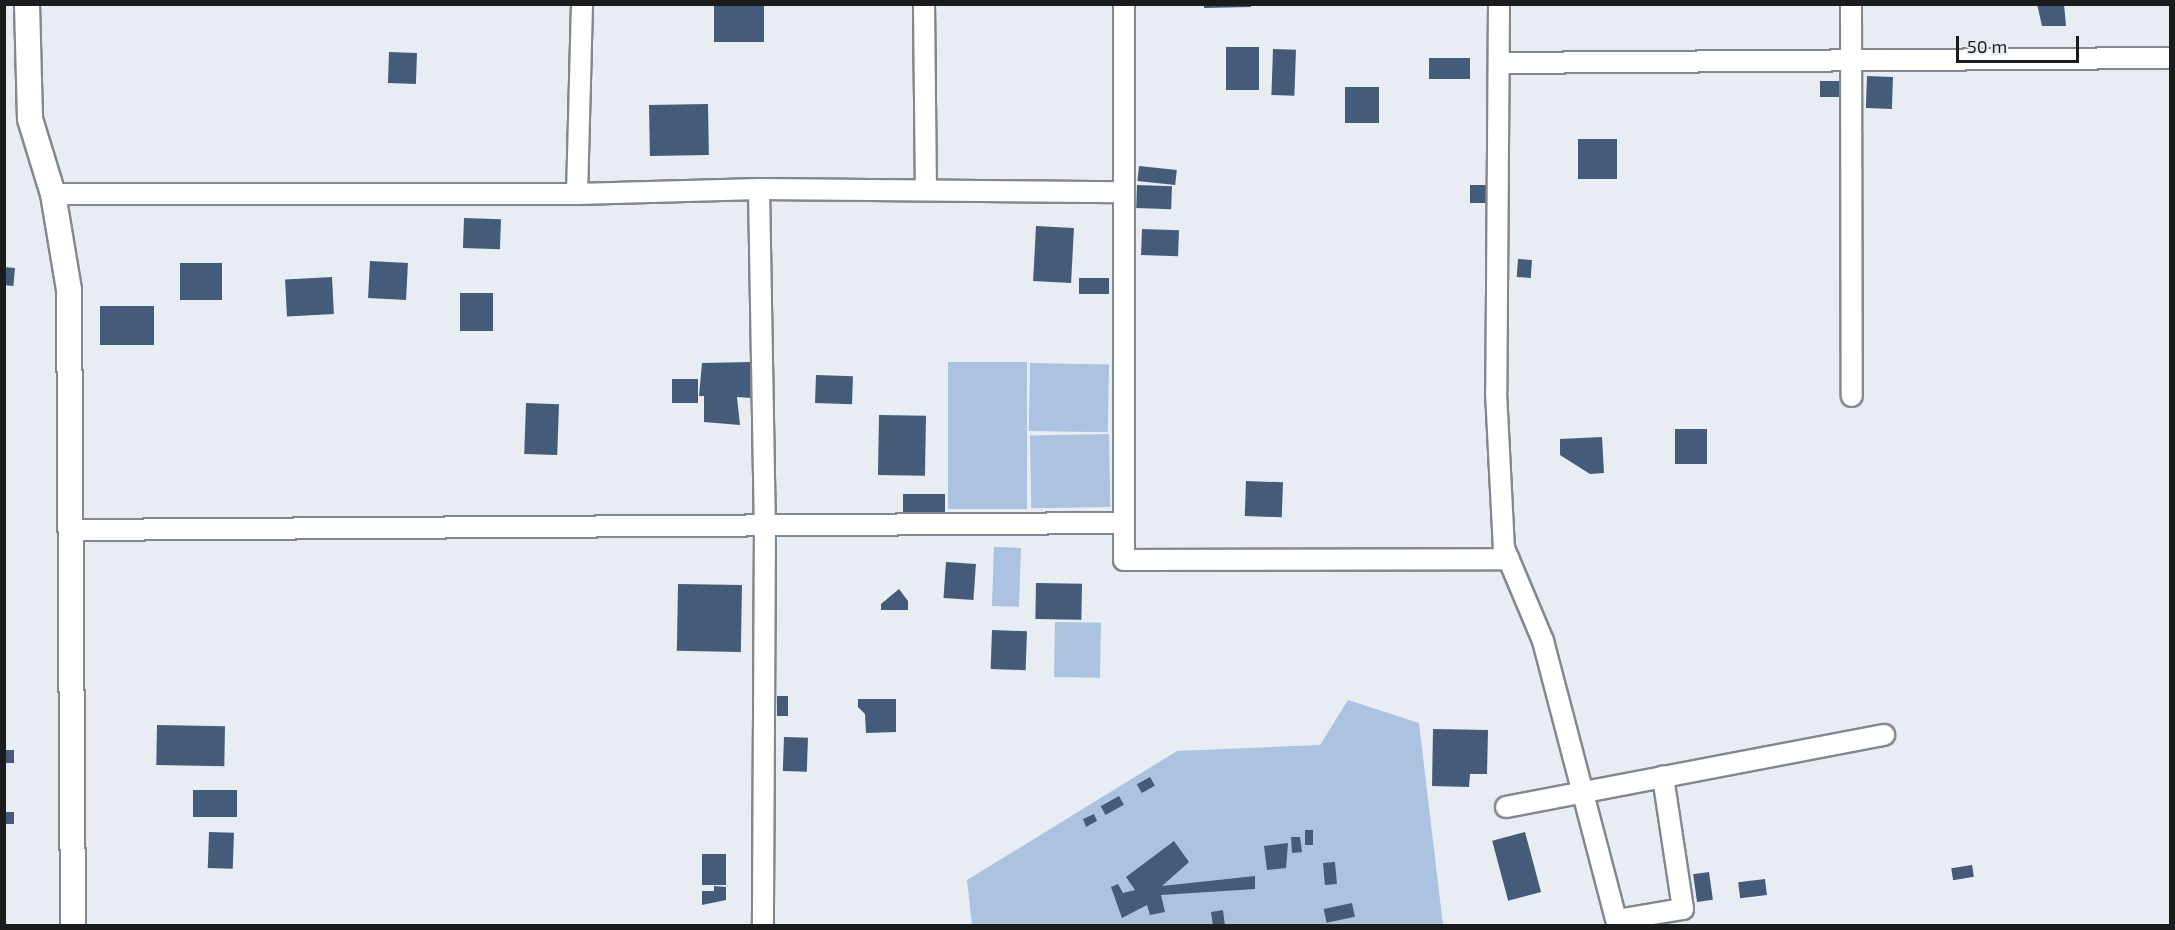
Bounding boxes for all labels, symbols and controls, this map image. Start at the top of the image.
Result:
scale bar [1959,24,2082,62]
text: 50 m [1967,35,2007,57]

